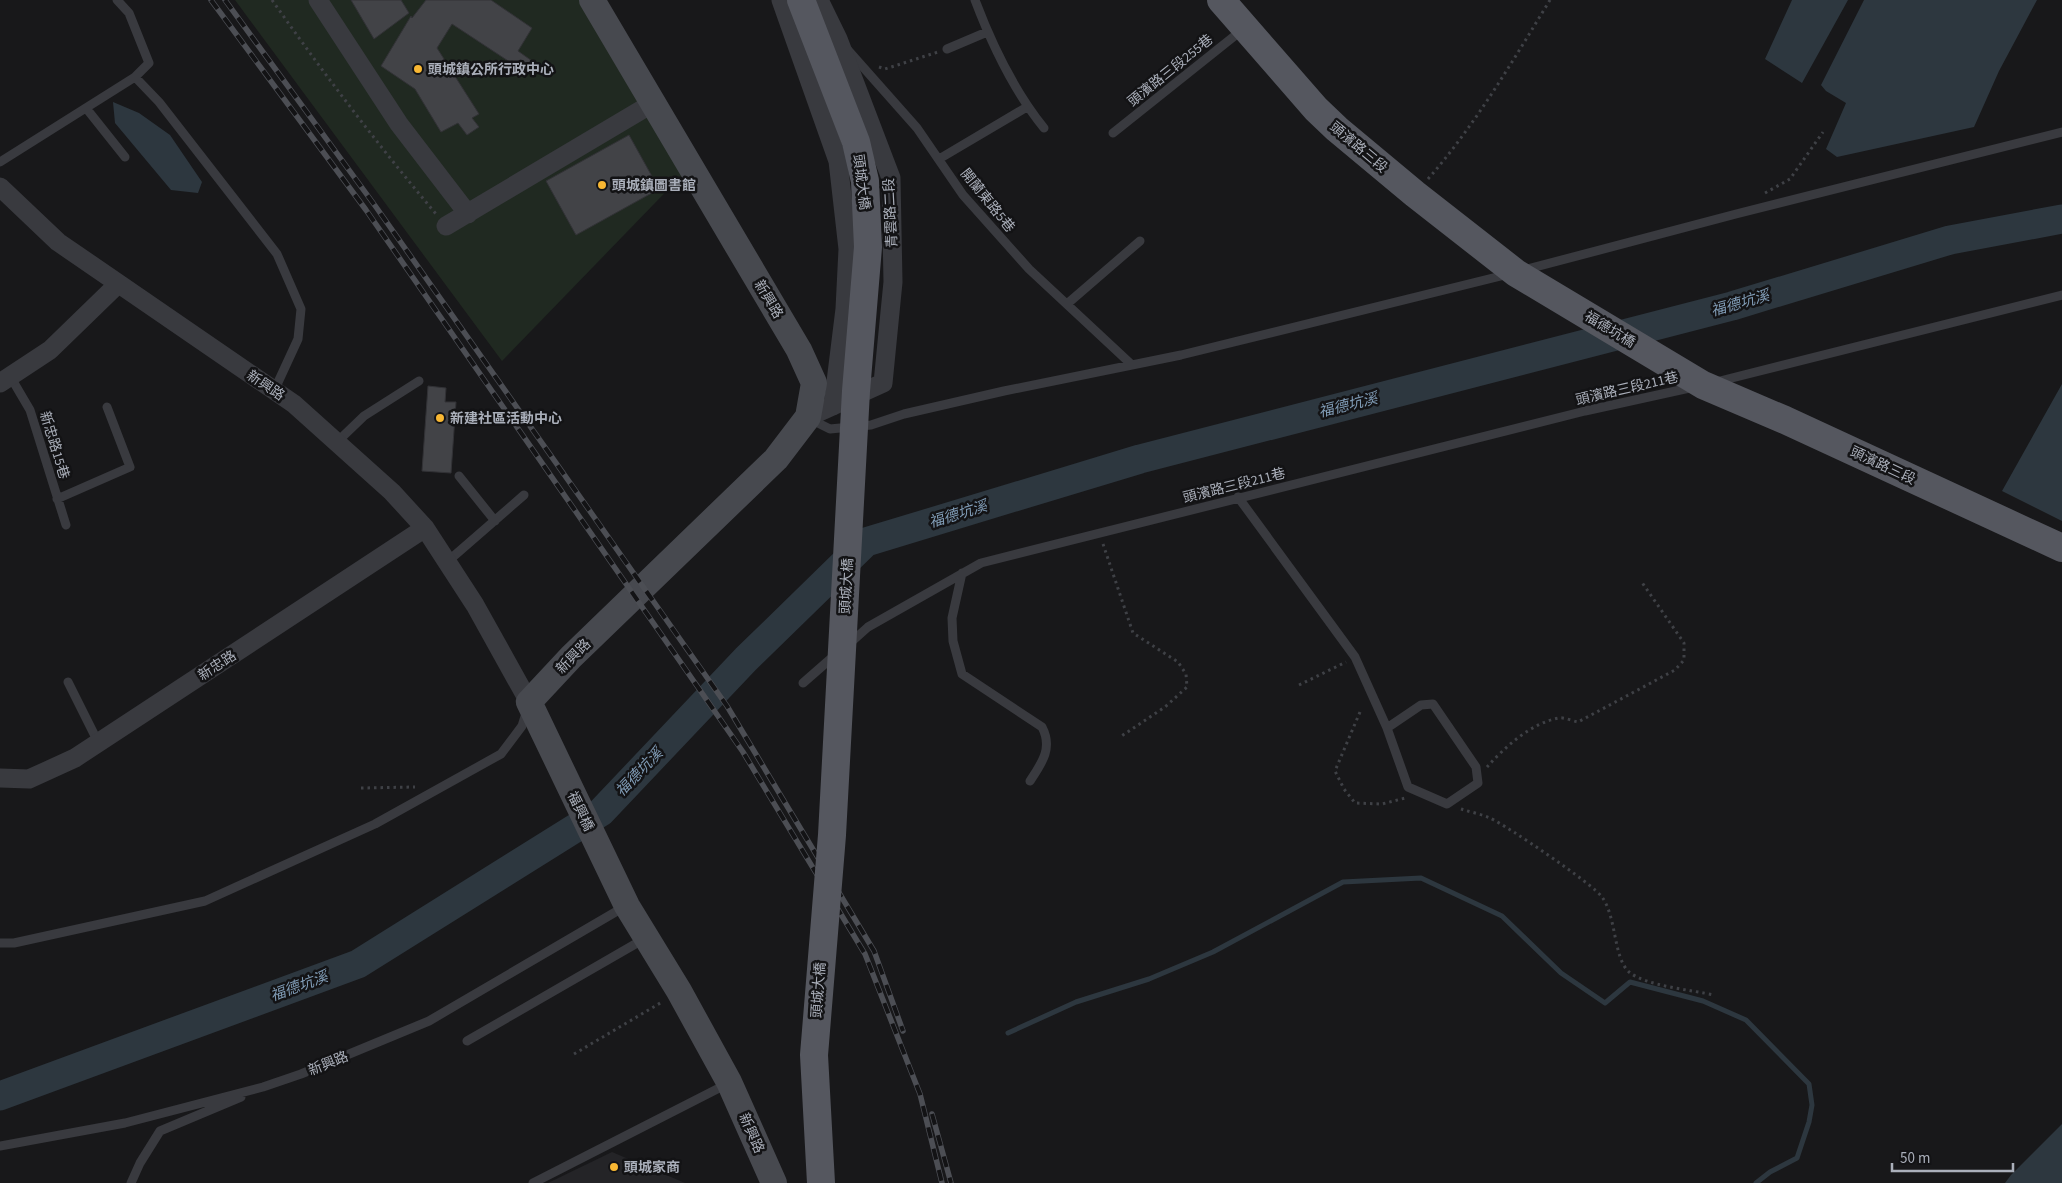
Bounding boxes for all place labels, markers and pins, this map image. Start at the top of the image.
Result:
place label: 頭城鎮公所行政中心 [428,60,554,80]
marker: 頭城鎮公所行政中心 [412,63,424,75]
place label: 頭城鎮圖書館 [612,176,696,196]
marker: 頭城鎮圖書館 [596,179,608,191]
place label: 新建社區活動中心 [450,409,562,429]
marker: 新建社區活動中心 [434,412,446,424]
place label: 頭城家商 [624,1158,680,1178]
marker: 頭城家商 [608,1161,620,1173]

